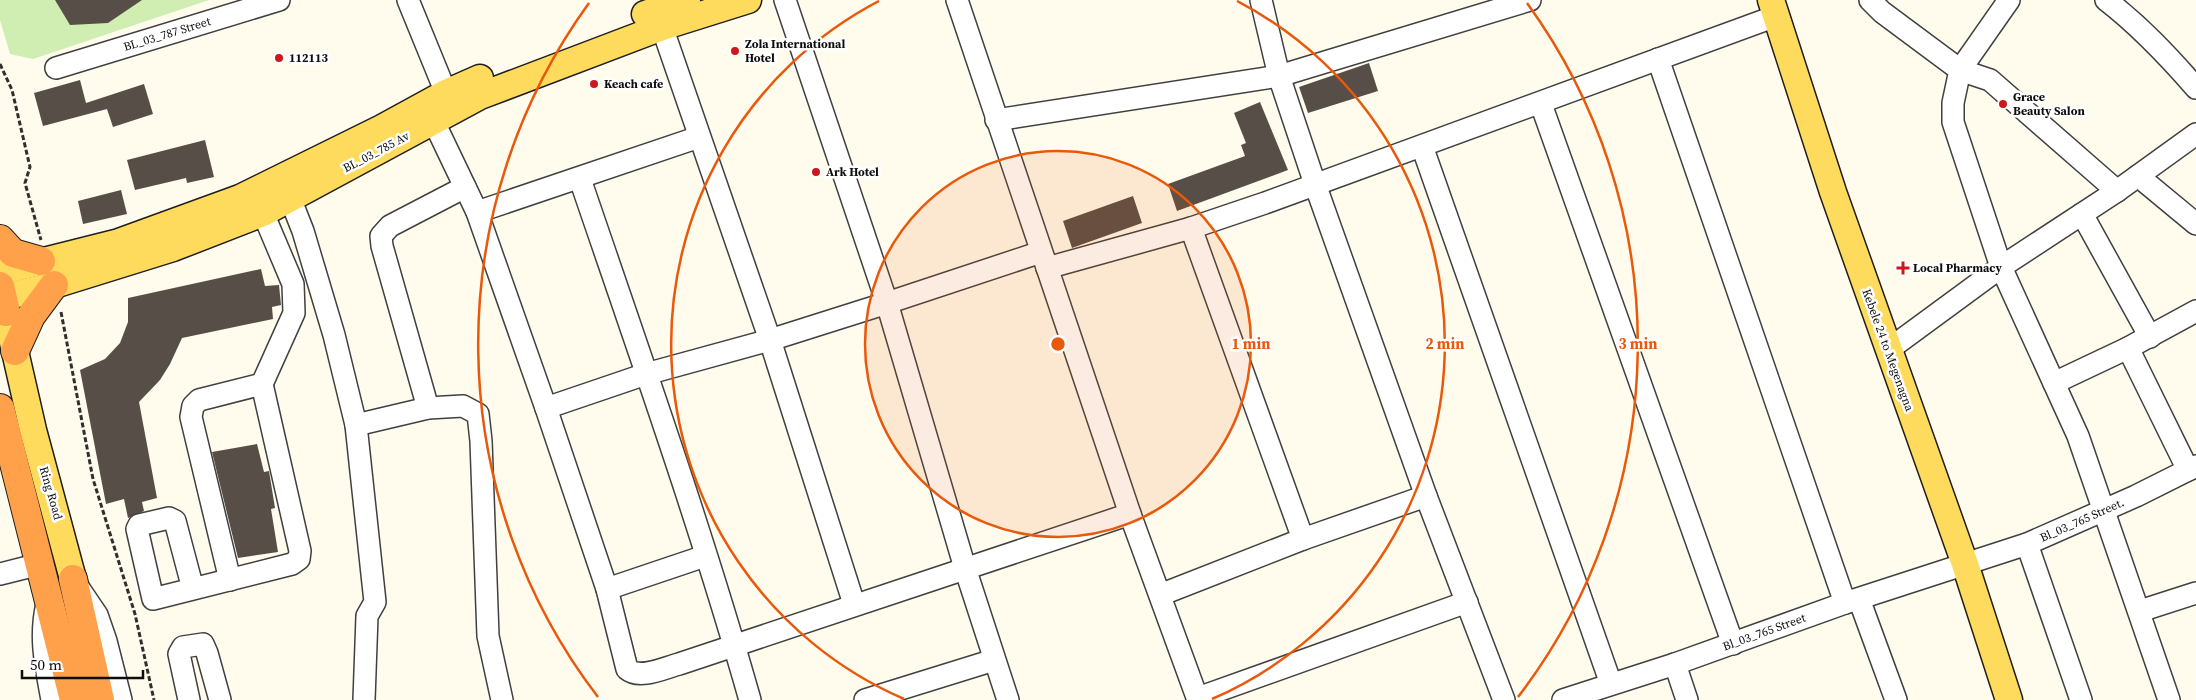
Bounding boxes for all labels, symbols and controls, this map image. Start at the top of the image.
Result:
street label: BL_03_787 Street [121,13,213,55]
place label: Zola International Hotel [745,36,845,66]
marker: Zola International Hotel [729,45,741,57]
place label: 112113 [289,50,329,66]
marker: 112113 [273,52,285,64]
place label: Keach cafe [604,76,663,92]
marker: Keach cafe [588,78,600,90]
place label: Grace Beauty Salon [2013,89,2085,119]
marker: Grace Beauty Salon [1997,98,2009,110]
street label: BL_03_785 Av [340,128,412,176]
place label: Ark Hotel [826,164,879,180]
marker: Ark Hotel [810,166,822,178]
place label: Local Pharmacy [1913,260,2002,276]
marker: Local Pharmacy [1897,262,1909,274]
street label: Kebele 24 to Megenagna [1858,287,1918,414]
text: 1 min [1232,333,1270,354]
text: 2 min [1426,333,1464,354]
text: 3 min [1619,333,1657,354]
centre of rings [1049,335,1067,353]
street label: Ring Road [36,464,66,522]
street label: Bl_03_765 Street. [2037,494,2127,546]
street label: Bl_03_765 Street [1720,610,1808,654]
scale bar [22,648,144,680]
text: 50 m [30,654,62,675]

